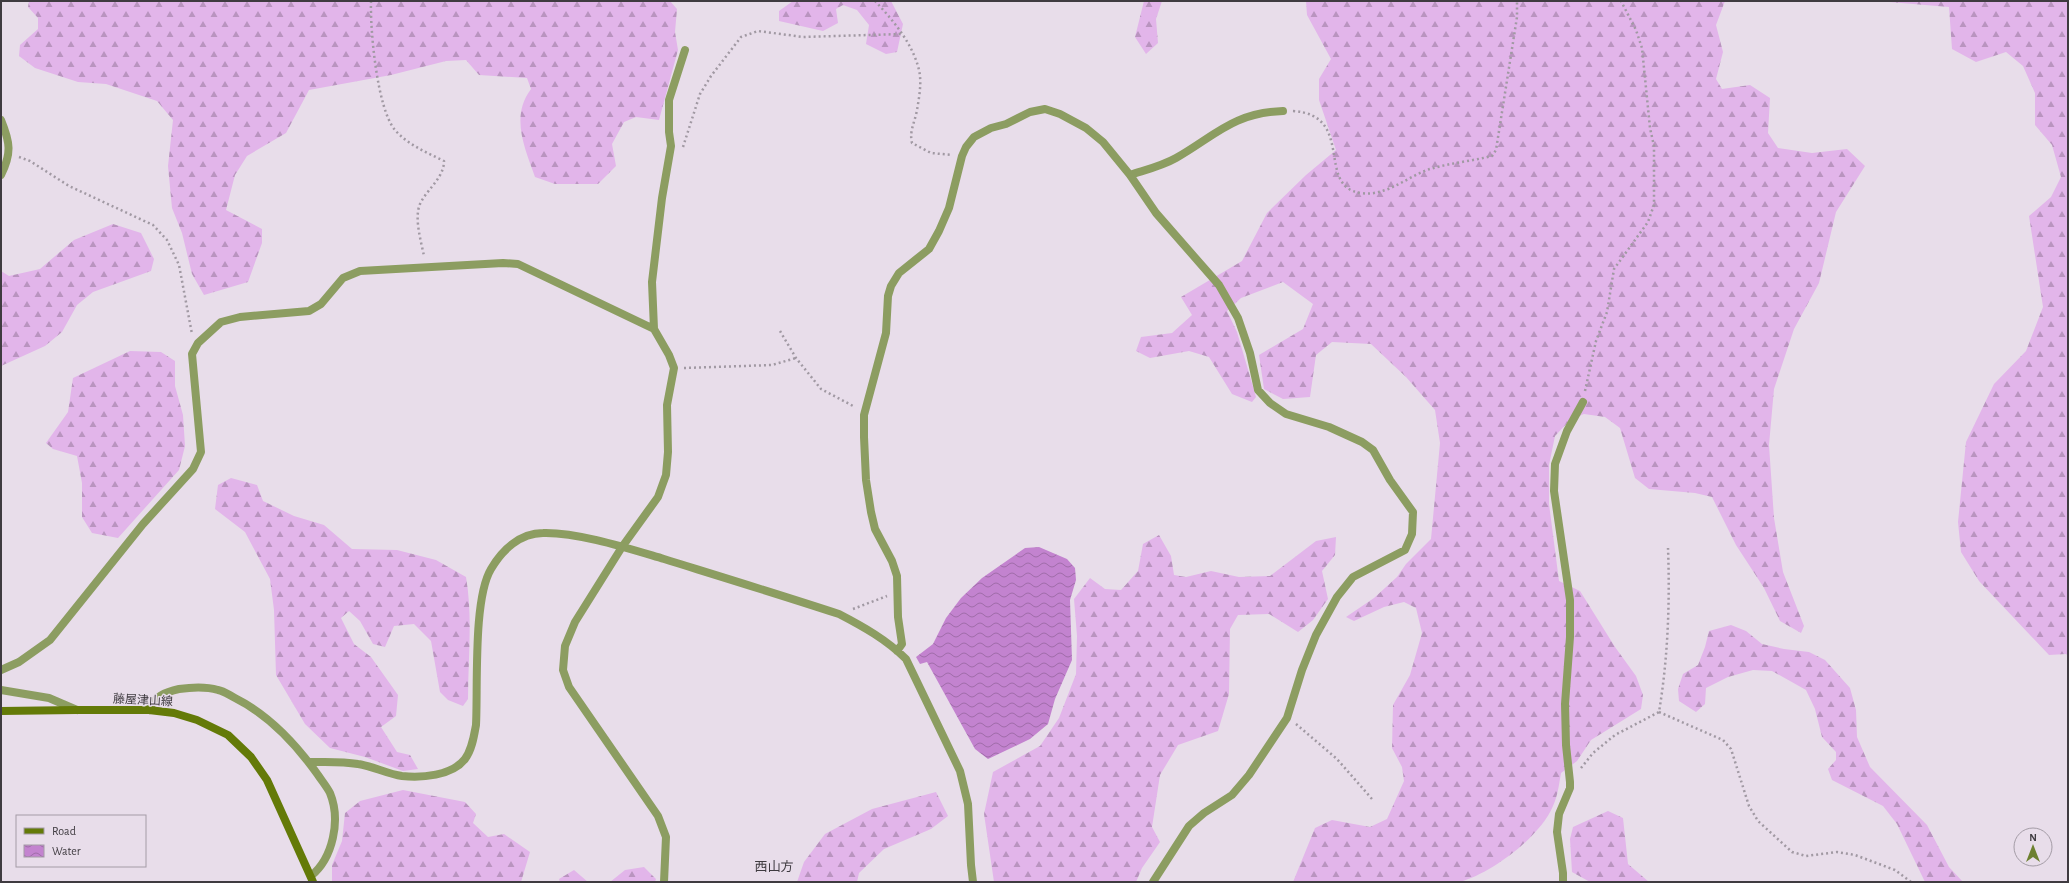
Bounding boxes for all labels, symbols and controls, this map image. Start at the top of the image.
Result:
street label: 藤屋津山線 [113,691,173,708]
legend [16,815,146,867]
text: Road [52,825,76,837]
north arrow [2013,827,2053,867]
text: N [2029,832,2037,843]
text: Water [52,845,81,857]
district label: 西山方 [754,860,794,874]

